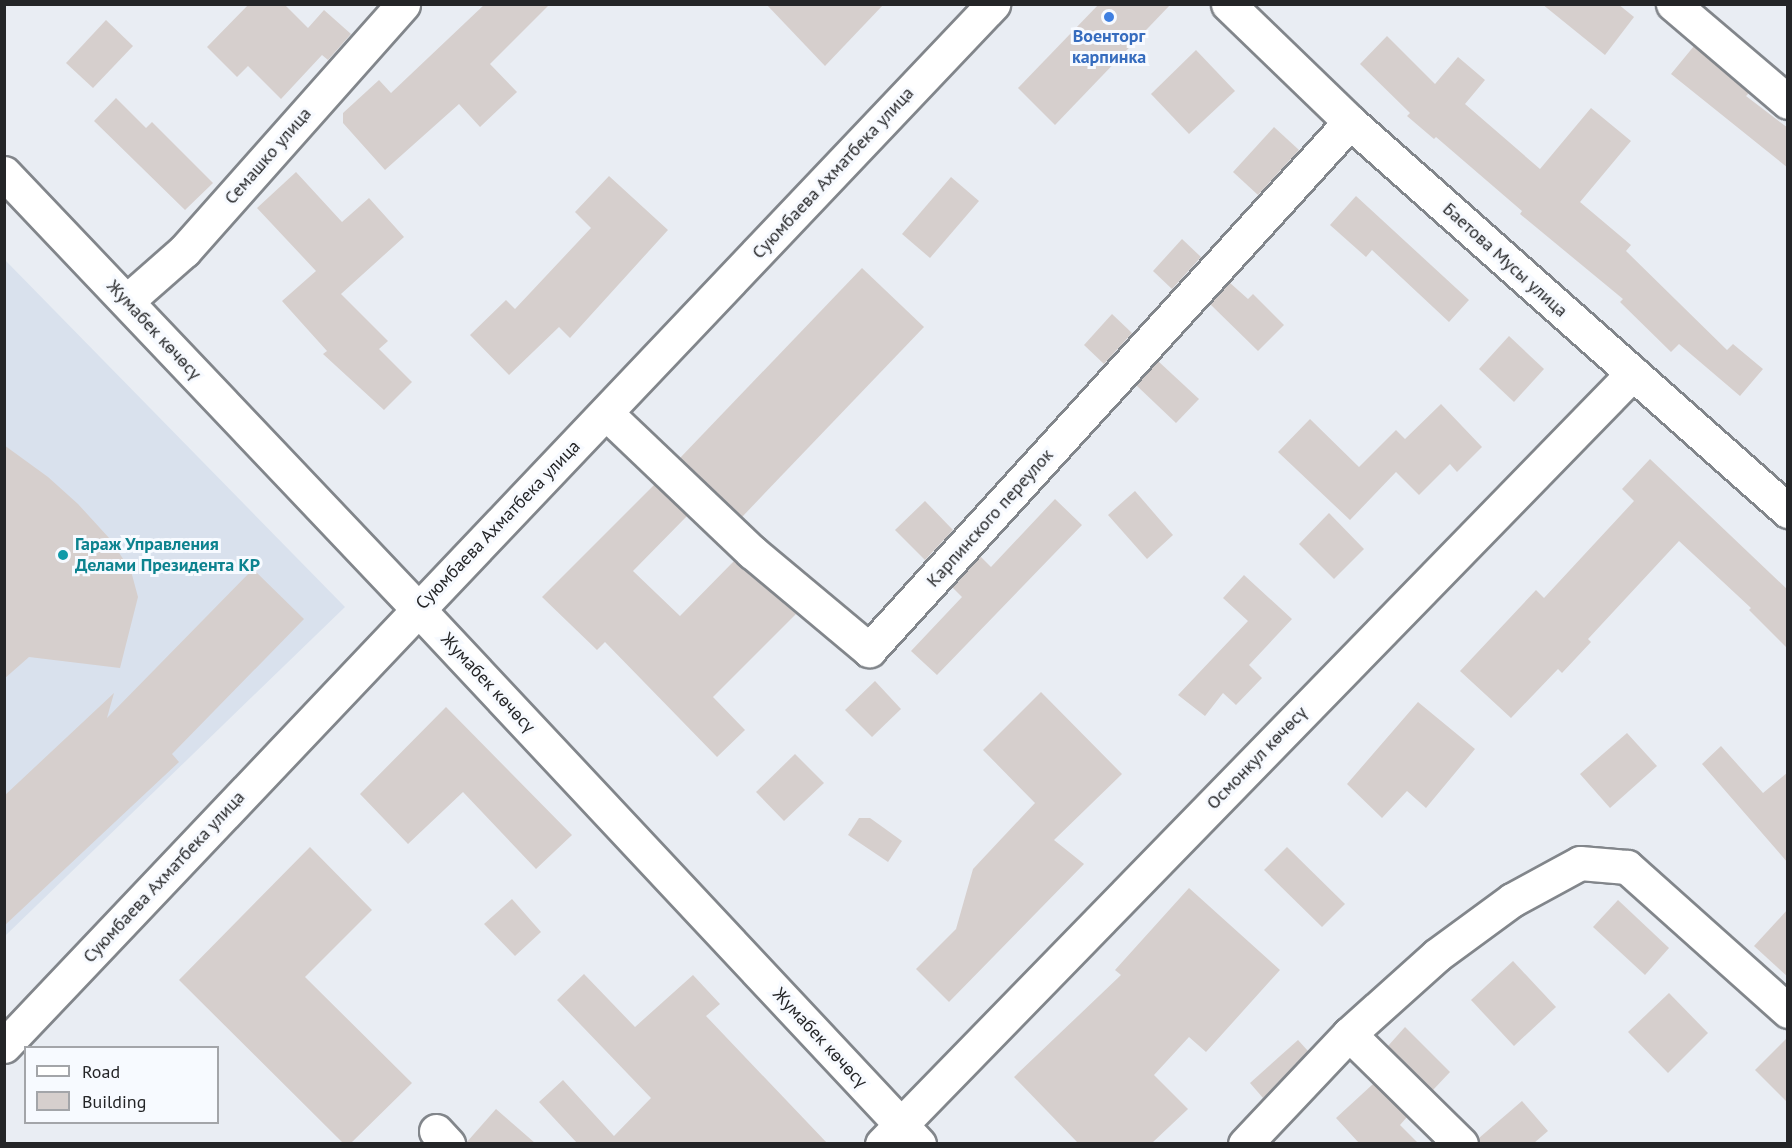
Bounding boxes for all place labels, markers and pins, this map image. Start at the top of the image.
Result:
marker: Военторг карпинка [1102,10,1116,24]
place label: Военторг карпинка [1072,26,1146,68]
place label: Гараж Управления Делами Президента КР [75,534,260,576]
marker: Гараж Управления Делами Президента КР [56,548,70,562]

